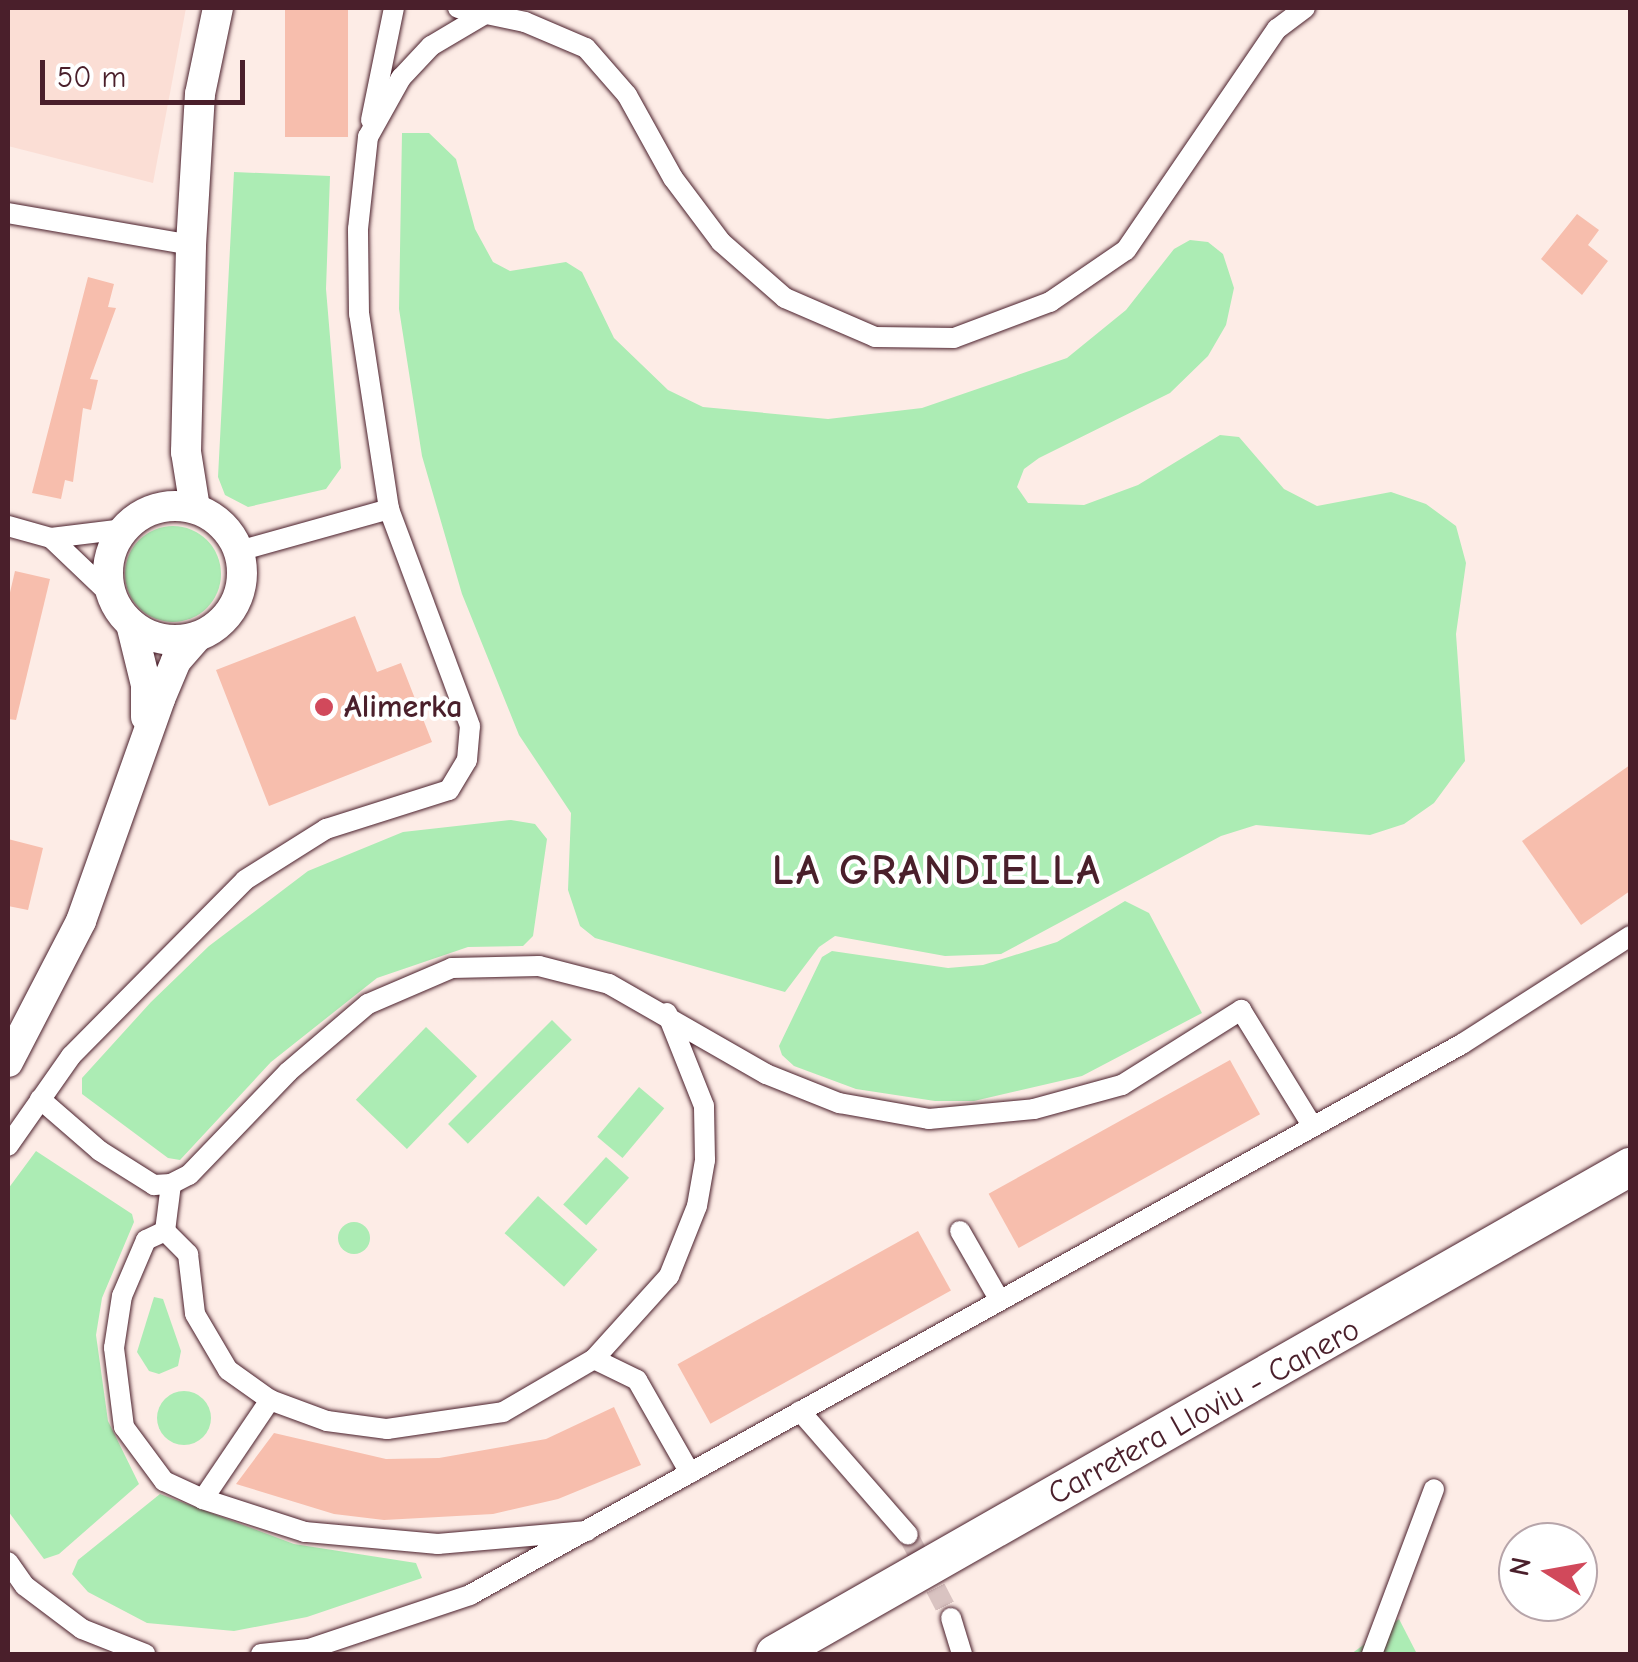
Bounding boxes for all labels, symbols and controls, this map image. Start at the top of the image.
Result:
scale bar [45,40,250,102]
text: 50 m [57,60,126,95]
place label: Alimerka [344,688,462,726]
marker: Alimerka [313,696,335,718]
district label: LA GRANDIELLA [772,846,1102,896]
street label: Carretera Lloviu - Canero [1041,1310,1367,1514]
north arrow [1498,1522,1598,1622]
text: N [1503,1555,1538,1579]

